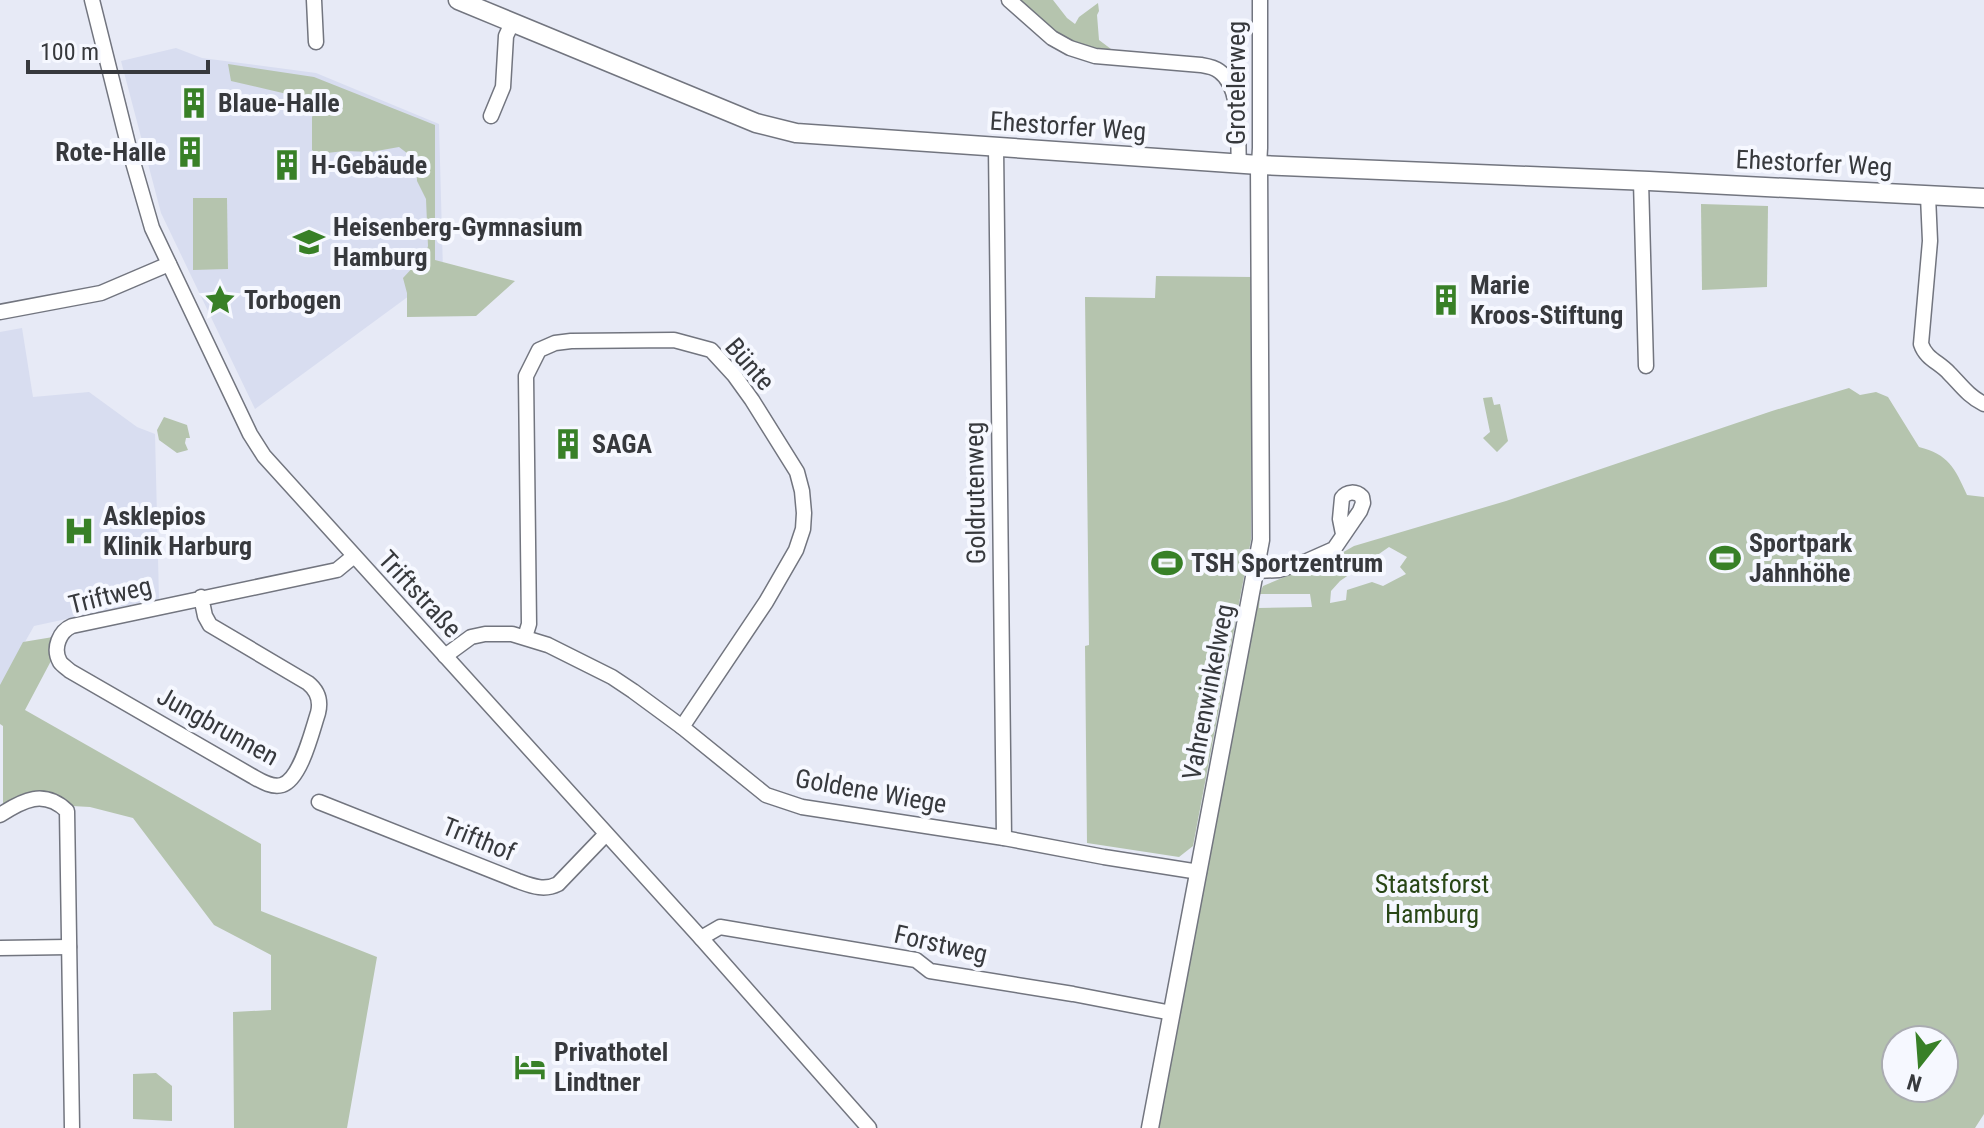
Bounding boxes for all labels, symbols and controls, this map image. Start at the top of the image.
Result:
street label: Grotelerweg [1221,21,1251,145]
scale bar [28,24,208,74]
text: 100 m [40,38,99,66]
building icon: Blaue-Halle [177,86,211,120]
place label: Blaue-Halle [218,88,340,118]
street label: Ehestorfer Weg [989,106,1147,146]
building icon: Rote-Halle [173,135,207,169]
place label: Rote-Halle [55,137,166,167]
street label: Ehestorfer Weg [1735,144,1893,182]
building icon: H-Gebäude [270,148,304,182]
place label: H-Gebäude [311,150,427,180]
place label: Heisenberg-Gymnasium Hamburg [333,212,583,272]
school or university icon: Heisenberg-Gymnasium Hamburg [292,225,326,259]
place label: Marie Kroos-Stiftung [1470,270,1623,330]
place icon: Torbogen [203,283,237,317]
building icon: Marie Kroos-Stiftung [1429,283,1463,317]
place label: Torbogen [244,285,341,315]
street label: Bünte [719,332,781,396]
street label: Goldrutenweg [959,422,991,564]
building icon: SAGA [551,427,585,461]
place label: SAGA [592,429,653,459]
place label: Asklepios Klinik Harburg [103,501,252,561]
hospital icon: Asklepios Klinik Harburg [62,514,96,548]
place label: Sportpark Jahnhöhe [1749,528,1853,588]
sports icon: Sportpark Jahnhöhe [1708,541,1742,575]
street label: Triftstraße [372,544,468,644]
sports icon: TSH Sportzentrum [1150,546,1184,580]
place label: TSH Sportzentrum [1191,548,1383,578]
street label: Triftweg [65,570,155,620]
street label: Vahrenwinkelweg [1176,602,1240,782]
street label: Jungbrunnen [152,680,284,772]
street label: Goldene Wiege [793,763,949,819]
street label: Trifthof [438,811,520,867]
park label: Staatsforst Hamburg [1375,869,1489,929]
street label: Forstweg [892,919,990,969]
north arrow [1880,1024,1960,1104]
place label: Privathotel Lindtner [554,1037,668,1097]
hotel icon: Privathotel Lindtner [513,1050,547,1084]
text: N [1904,1069,1924,1097]

